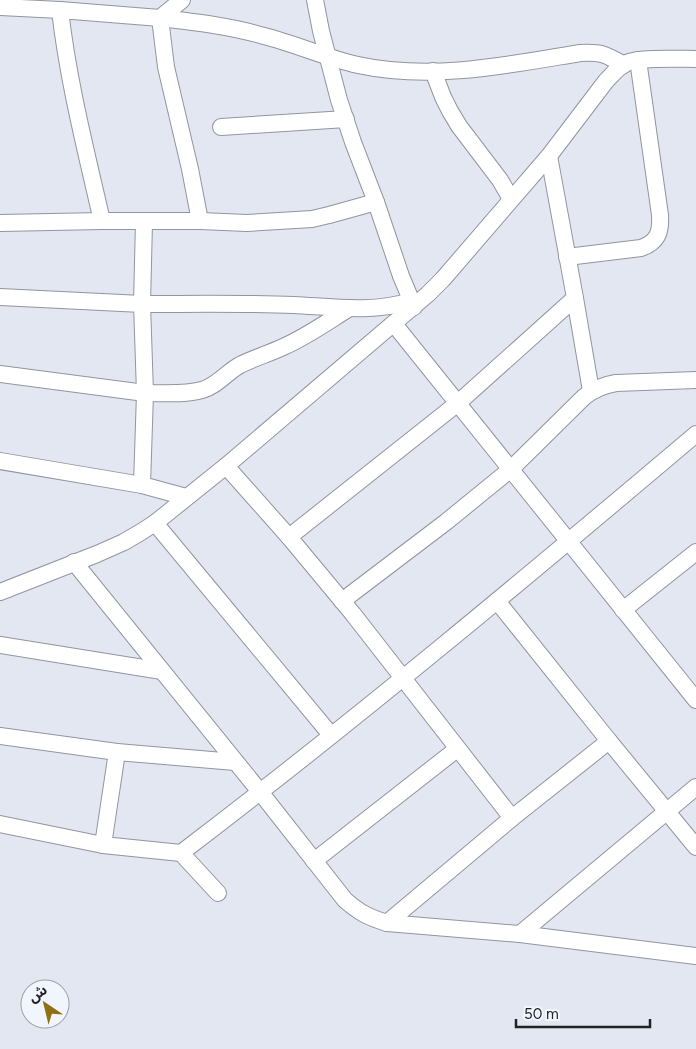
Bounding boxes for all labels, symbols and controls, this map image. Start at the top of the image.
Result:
north arrow [20,979,70,1029]
text: ش [25,981,51,1006]
scale bar [516,996,650,1028]
text: 50 m [524,1005,559,1023]

